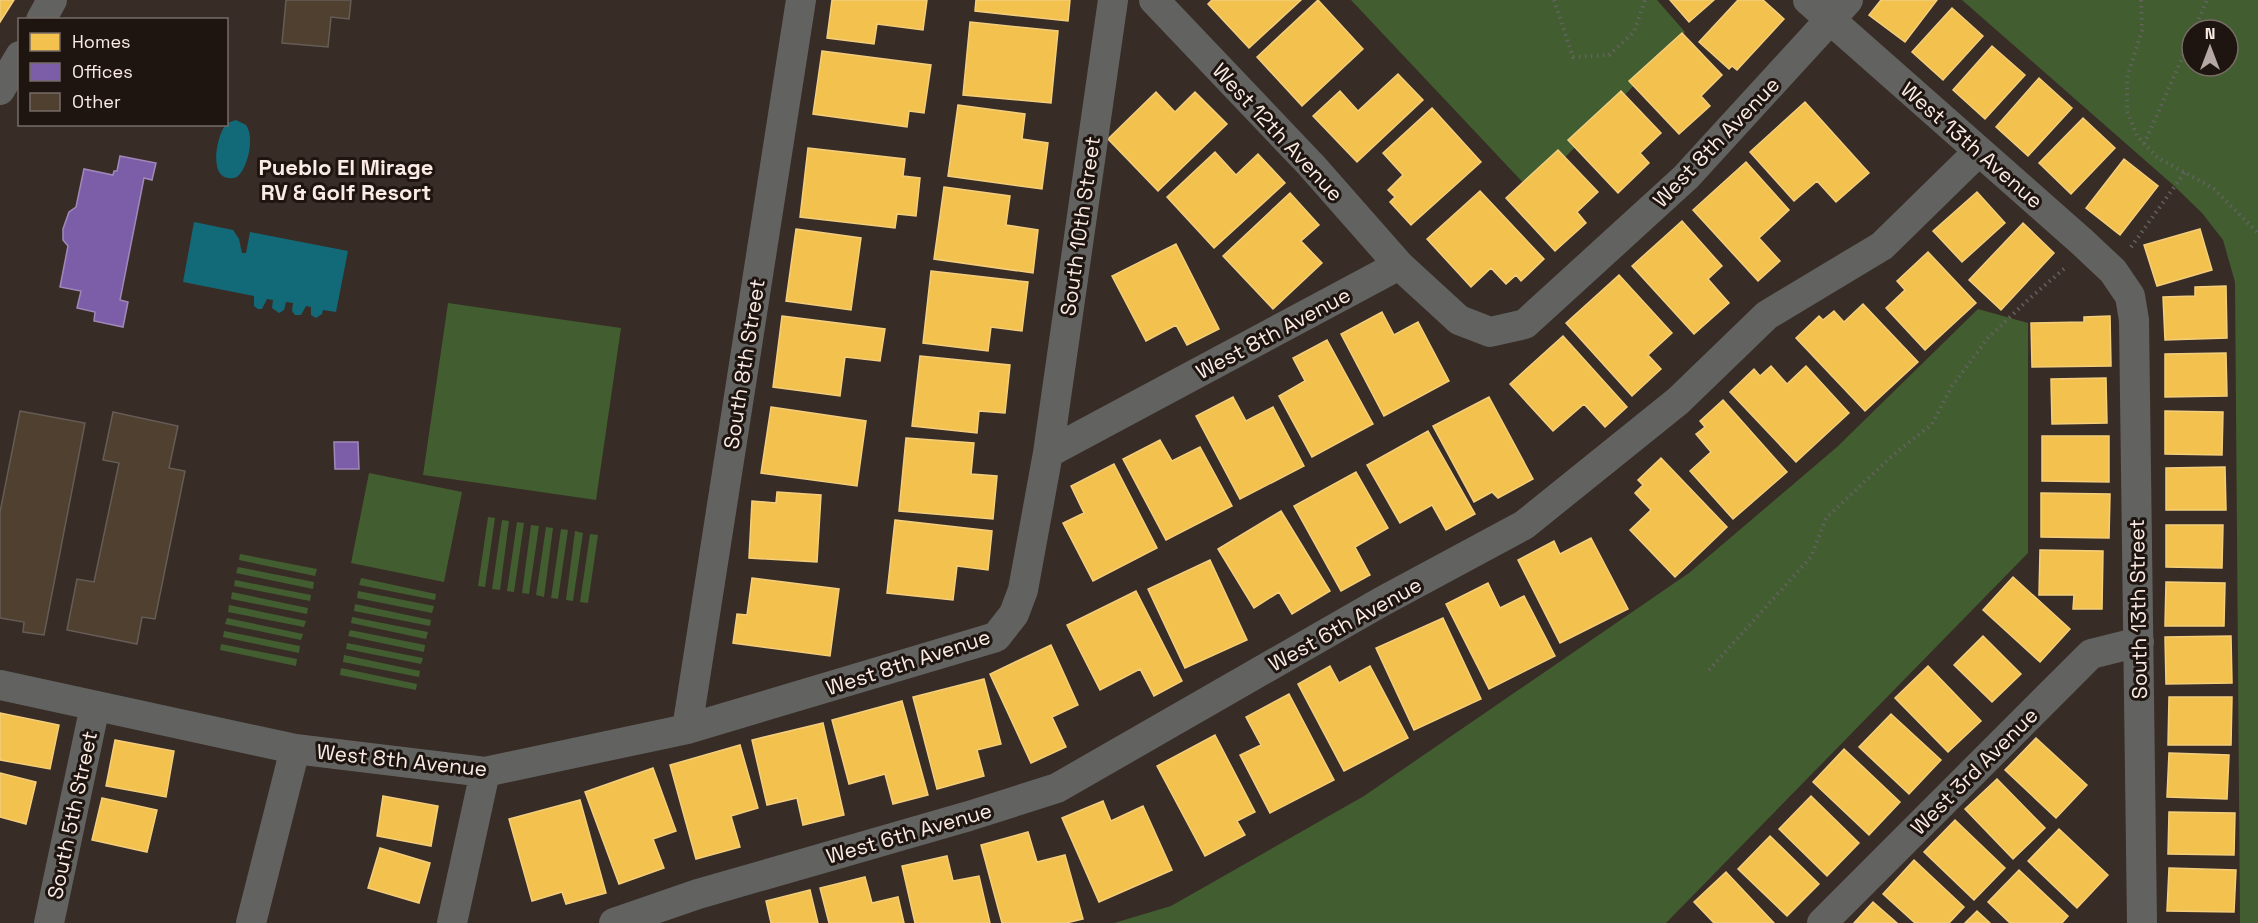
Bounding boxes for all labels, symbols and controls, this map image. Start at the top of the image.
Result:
legend [18,18,228,126]
north arrow [2180,18,2240,78]
text: N [2205,23,2215,44]
text: Homes [72,30,131,53]
street label: West 12th Avenue [1207,57,1349,207]
text: Offices [72,60,133,83]
street label: West 8th Avenue [1647,71,1785,213]
street label: West 13th Avenue [1895,76,2049,214]
text: Other [72,90,121,113]
street label: South 10th Street [1054,135,1106,317]
district label: Pueblo El Mirage RV & Golf Resort [258,153,434,206]
street label: South 8th Street [717,277,771,451]
street label: West 8th Avenue [1191,281,1355,385]
street label: South 13th Street [2123,519,2153,699]
street label: West 6th Avenue [1264,571,1426,677]
street label: West 8th Avenue [822,623,994,701]
street label: West 3rd Avenue [1905,702,2043,840]
street label: South 5th Street [41,728,103,902]
street label: West 8th Avenue [315,738,489,782]
street label: West 6th Avenue [823,796,995,870]

